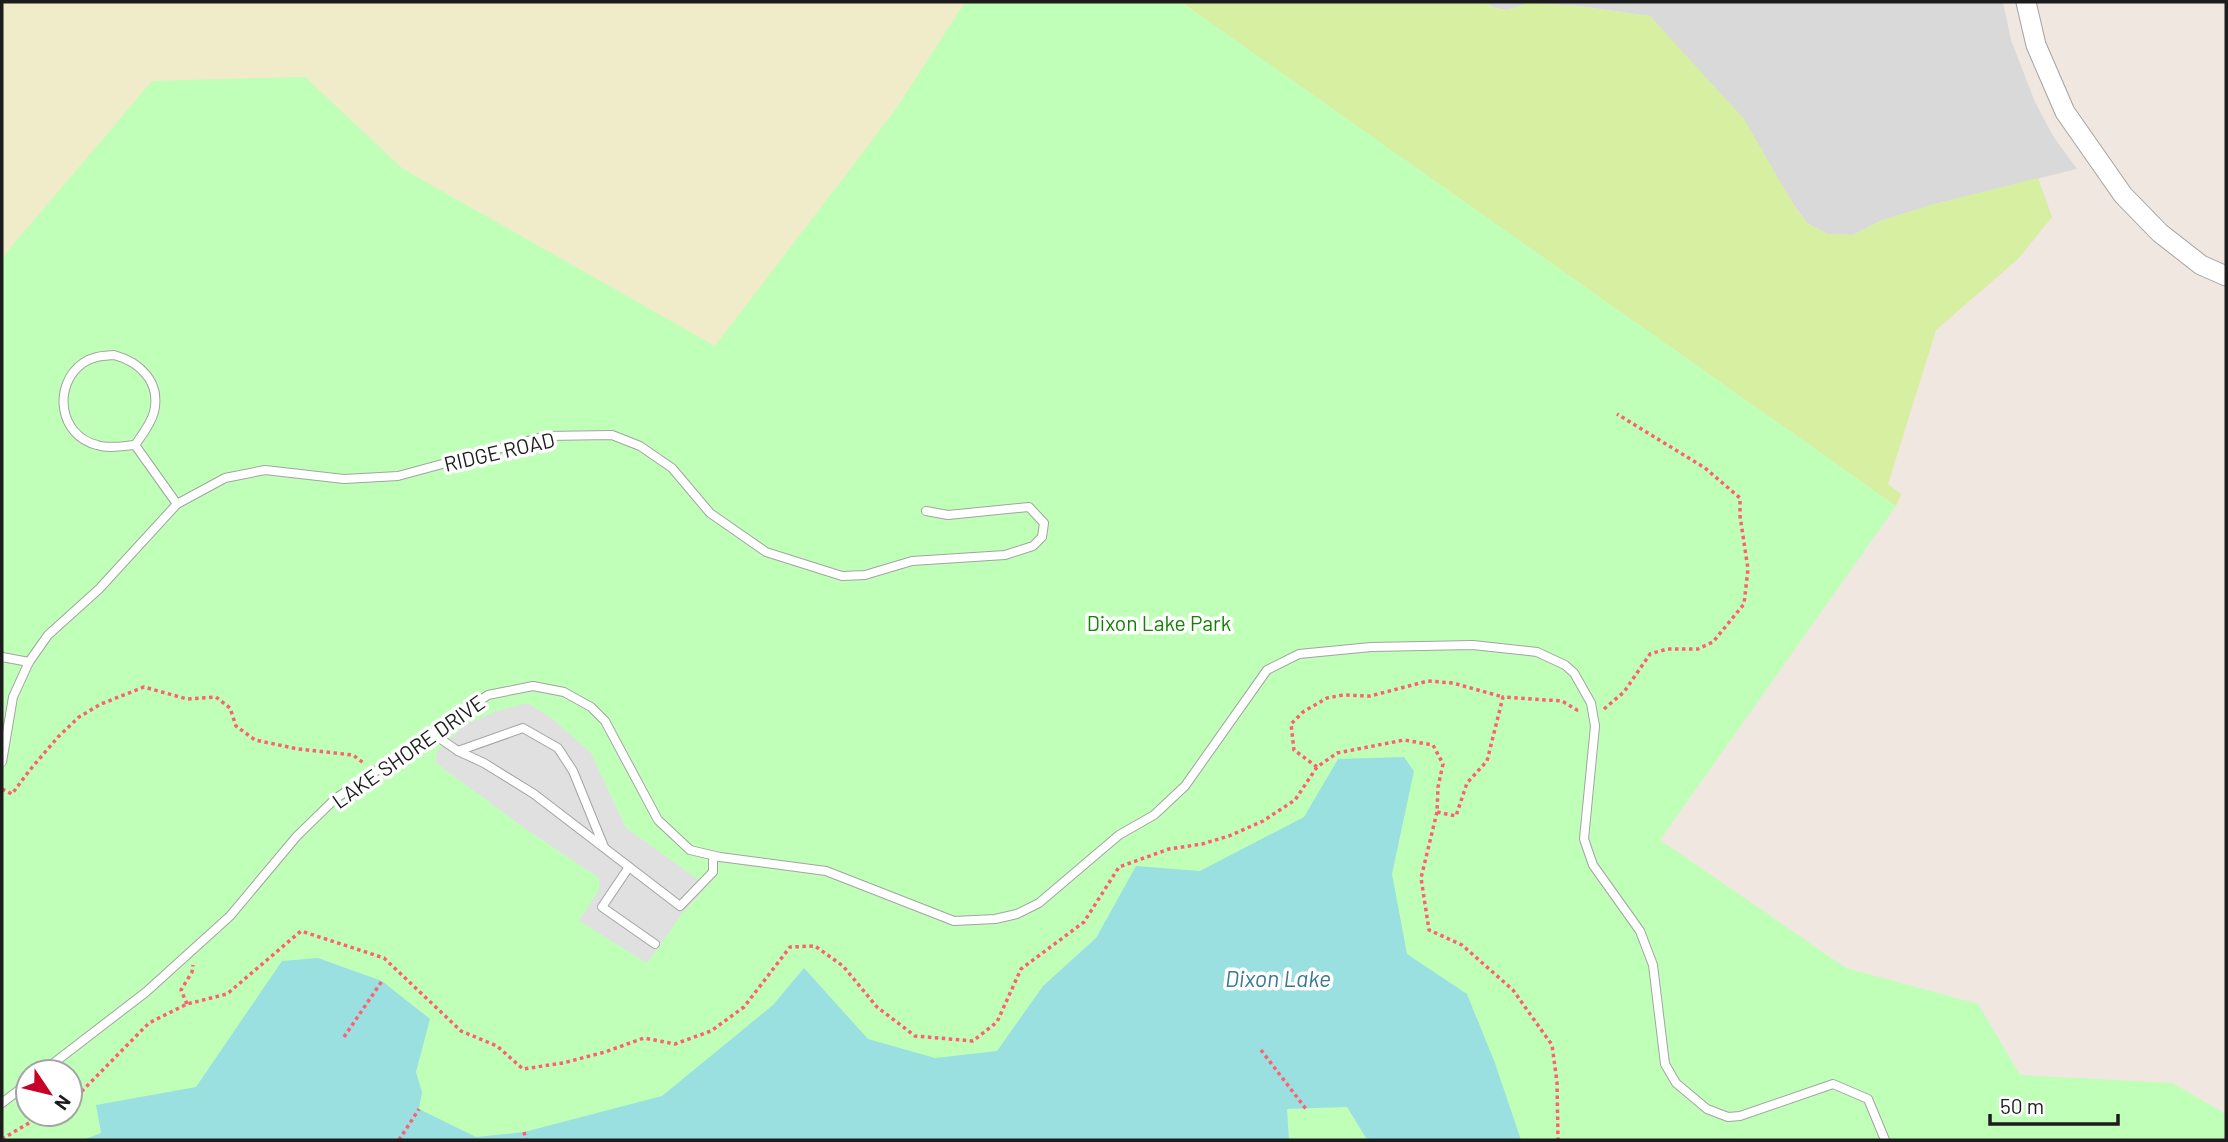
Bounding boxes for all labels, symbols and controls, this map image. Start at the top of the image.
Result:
street label: RIDGE ROAD [441,426,557,476]
park label: Dixon Lake Park [1087,610,1231,635]
street label: LAKE SHORE DRIVE [327,689,489,813]
water label: Dixon Lake [1225,964,1331,992]
north arrow [14,1058,84,1128]
scale bar [1990,1082,2118,1126]
text: N [50,1091,76,1115]
text: 50 m [2000,1093,2044,1118]

